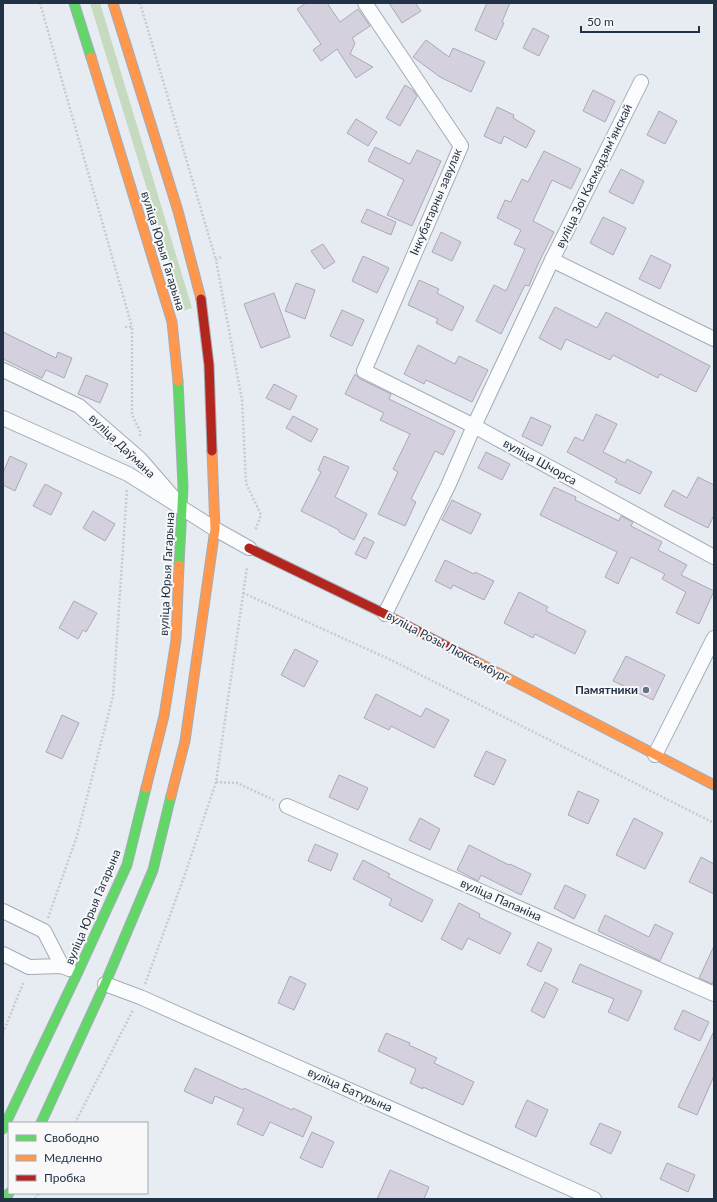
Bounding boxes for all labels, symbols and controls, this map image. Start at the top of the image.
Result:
scale bar [581,8,699,34]
text: 50 m [587,14,614,29]
street label: вуліца Зоі Касмадзямʼянскай [552,101,635,250]
street label: Інкубатарны завулак [406,145,465,257]
street label: вуліца Юрыя Гагарына [138,189,189,312]
street label: вуліца Даўмана [86,410,159,481]
street label: вуліца Шчорса [501,435,580,488]
street label: вуліца Юрыя Гагарына [156,512,177,636]
street label: вуліца Розы Люксембург [384,608,512,685]
place label: Памятники [575,682,638,697]
marker: Памятники [641,685,651,695]
street label: вуліца Юрыя Гагарына [61,847,124,967]
street label: вуліца Папаніна [458,875,544,924]
street label: вуліца Батурына [305,1064,395,1115]
legend [8,1122,148,1194]
text: Свободно [44,1130,100,1145]
text: Медленно [44,1150,103,1165]
text: Пробка [44,1170,85,1185]

